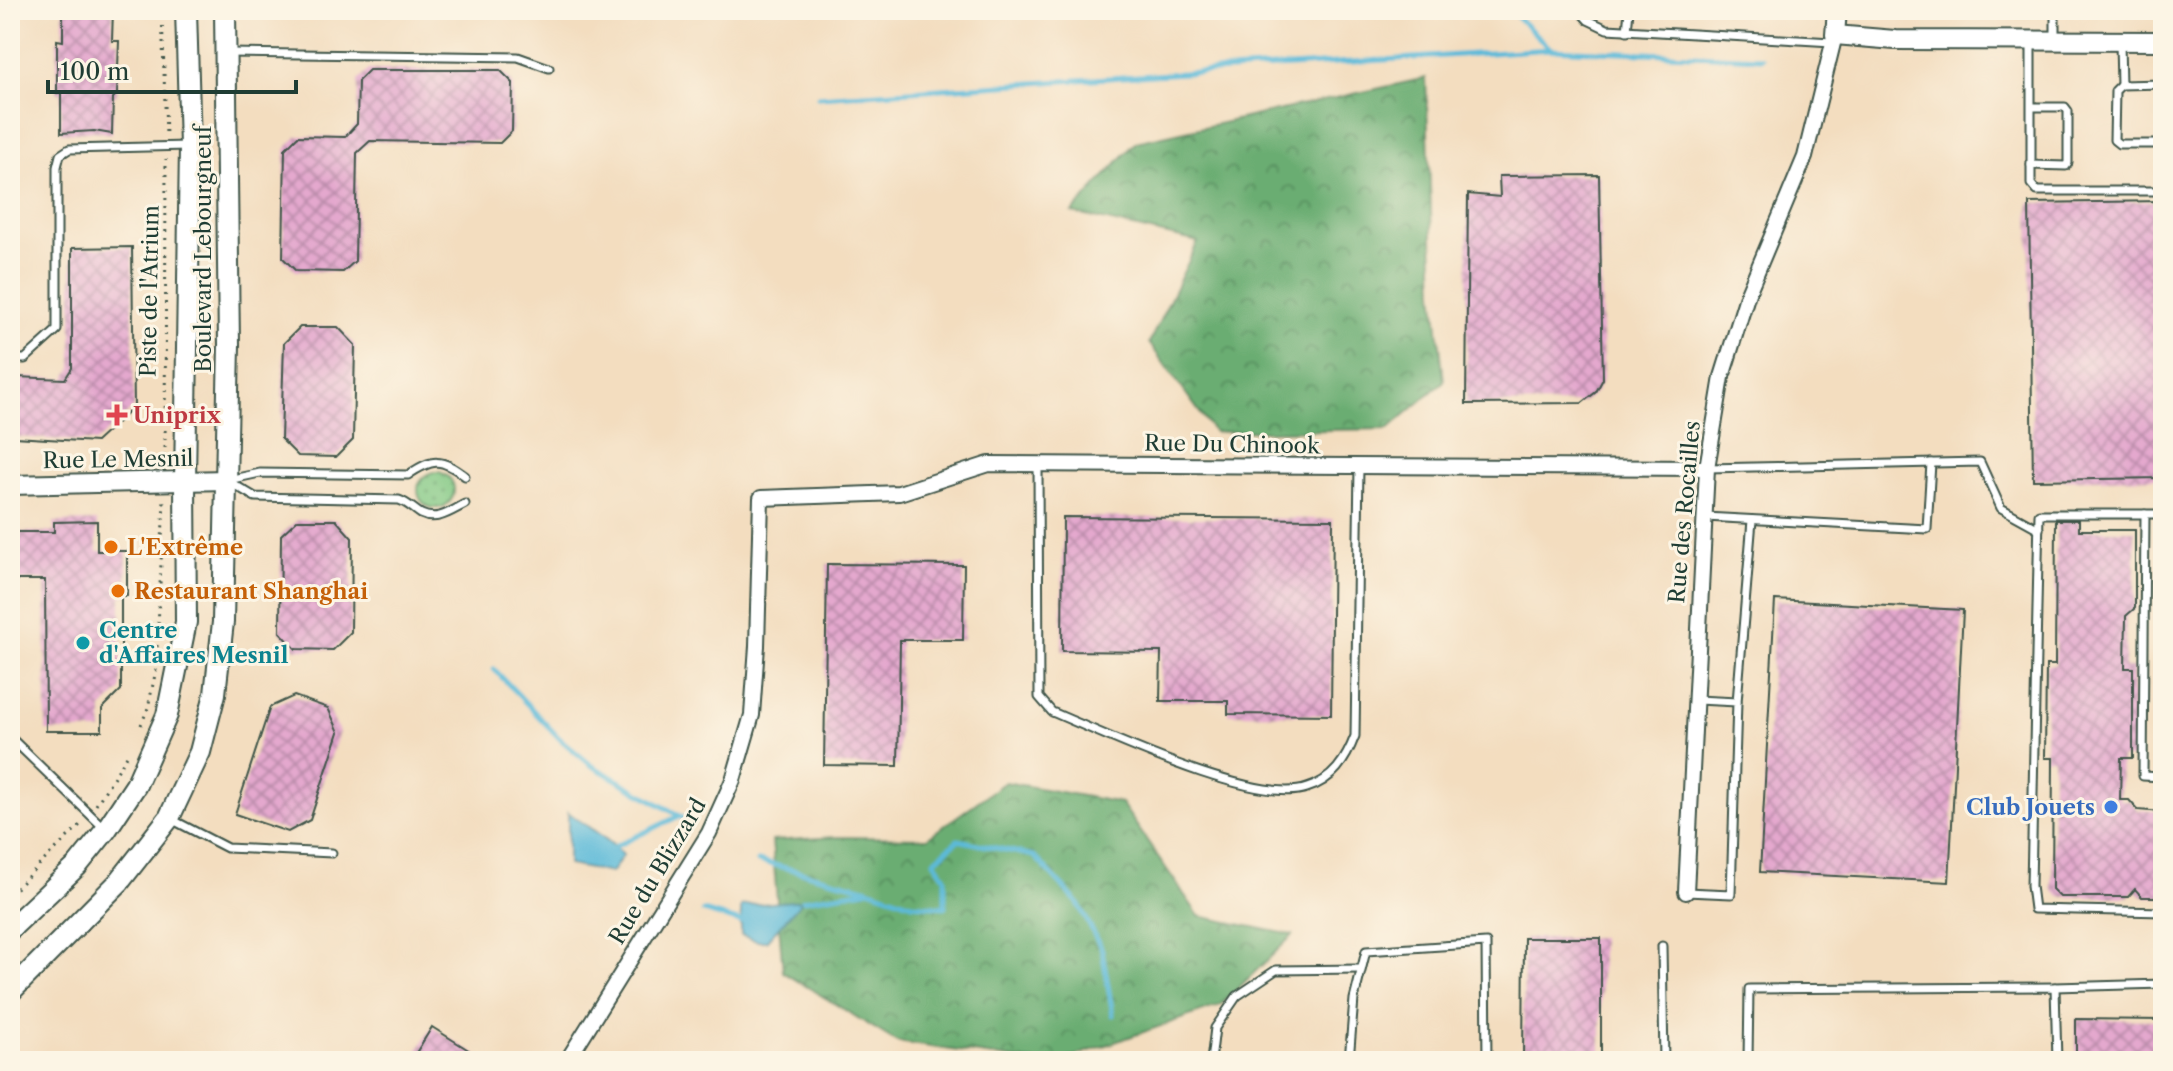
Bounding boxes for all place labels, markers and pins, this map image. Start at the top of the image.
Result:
place label: Uniprix [133,402,222,429]
marker: Uniprix [108,406,126,424]
place label: L'Extrême [127,534,243,561]
marker: L'Extrême [102,538,120,556]
place label: Restaurant Shanghai [134,578,368,605]
marker: Restaurant Shanghai [109,582,127,600]
place label: Centre d'Affaires Mesnil [99,617,289,669]
marker: Centre d'Affaires Mesnil [74,634,92,652]
place label: Club Jouets [1966,794,2095,821]
marker: Club Jouets [2102,798,2120,816]

